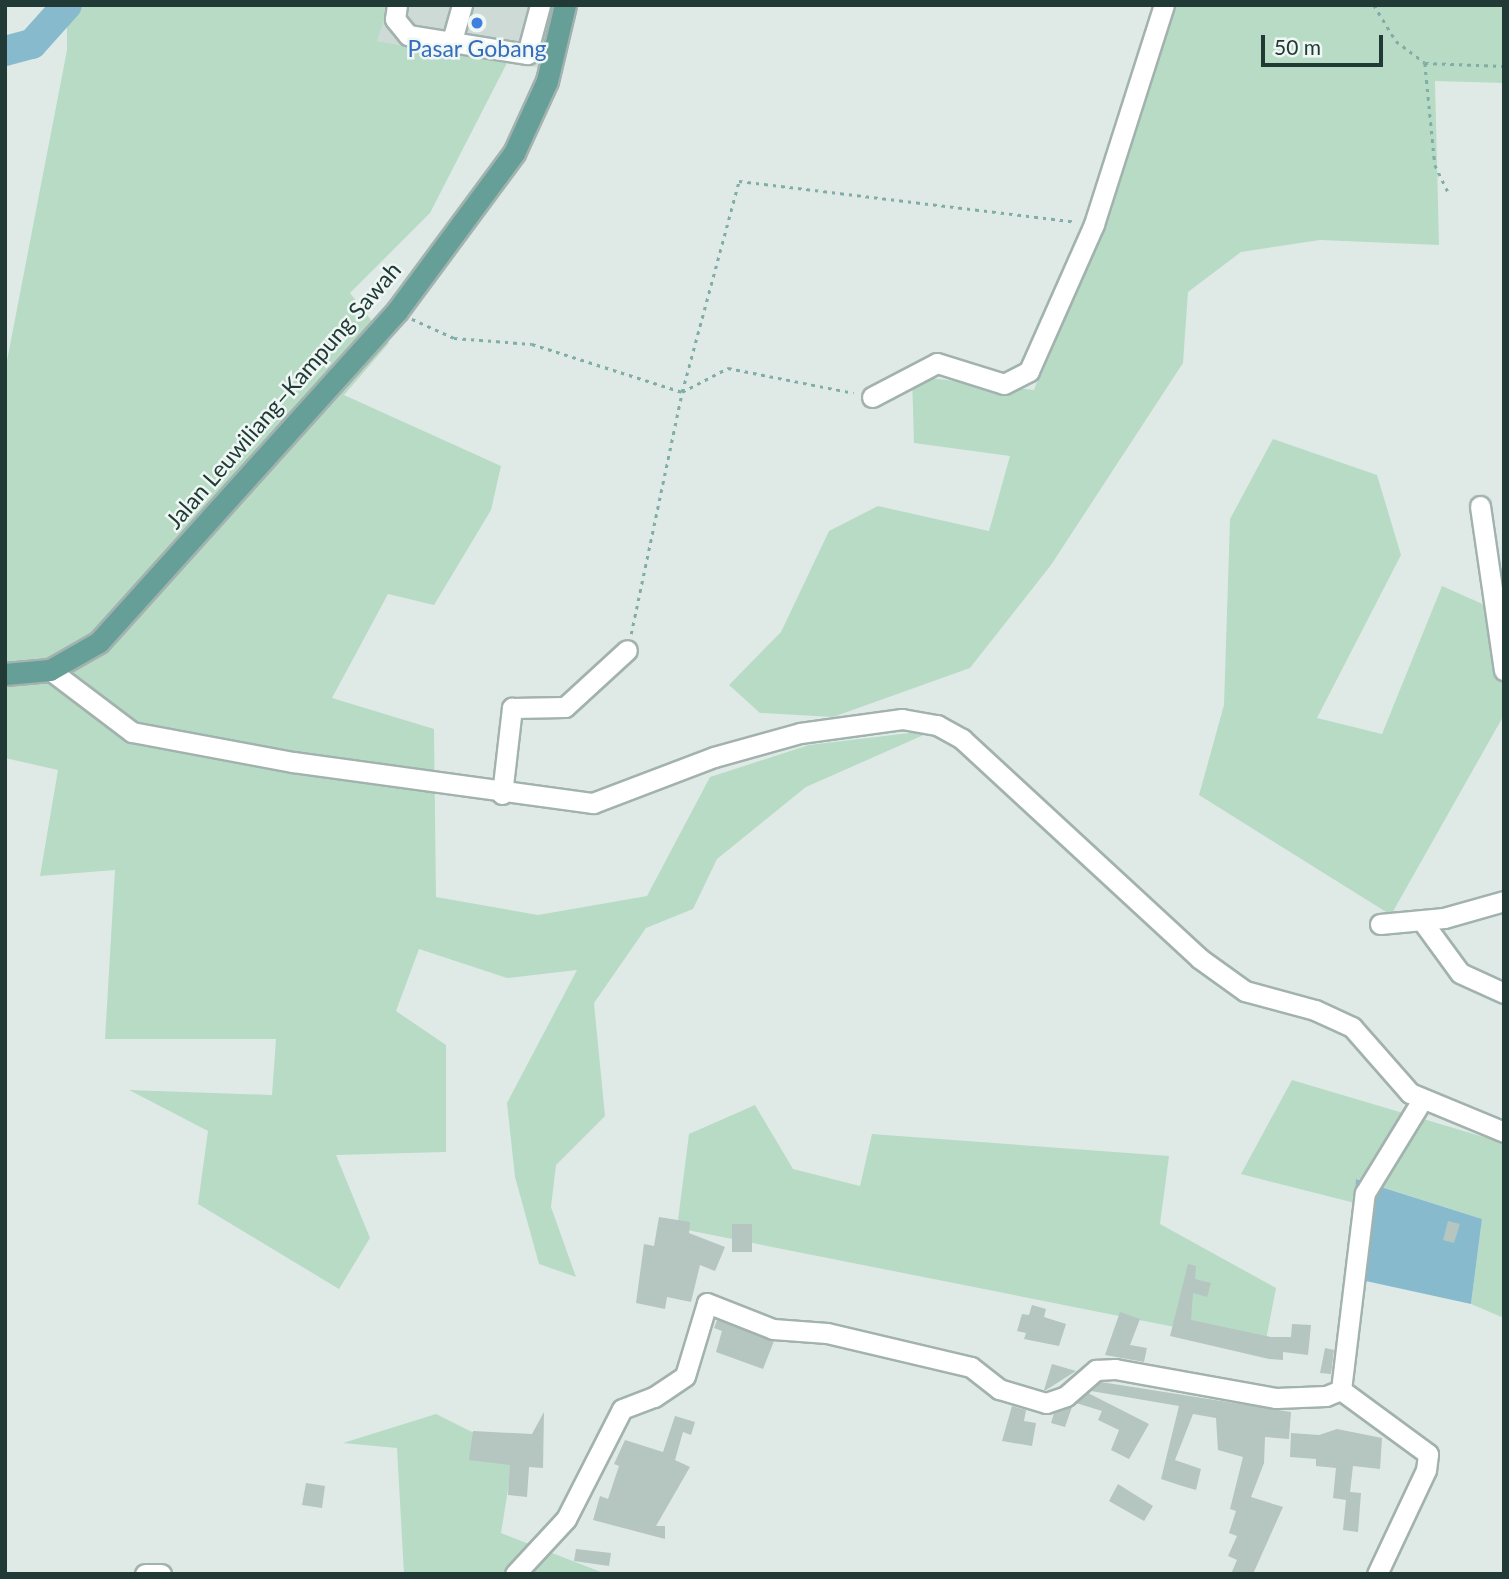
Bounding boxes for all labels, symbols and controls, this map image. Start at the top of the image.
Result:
marker: Pasar Gobang [469,15,485,31]
scale bar [1264,21,1386,65]
place label: Pasar Gobang [407,34,547,62]
text: 50 m [1274,34,1321,59]
street label: Jalan Leuwiliang–Kampung Sawah [160,256,406,534]

